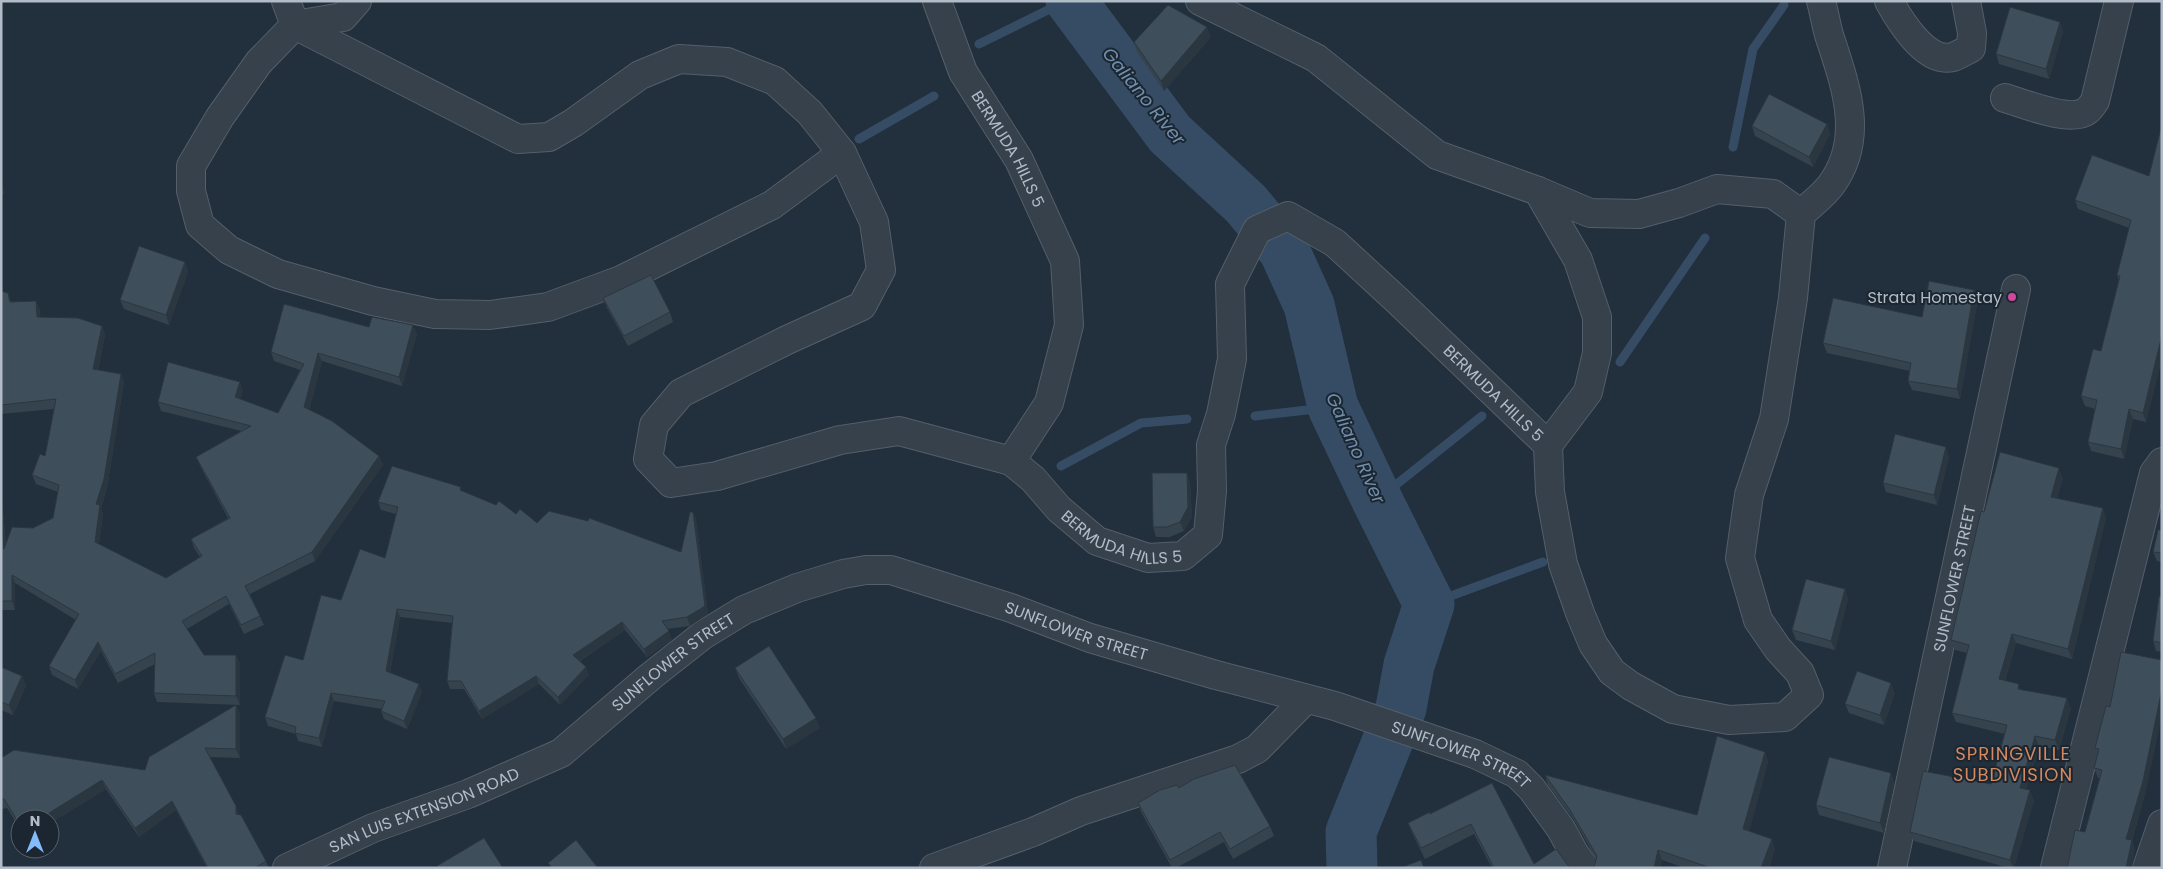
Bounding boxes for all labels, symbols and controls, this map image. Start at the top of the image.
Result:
water label: Galiano River [1097,42,1192,151]
street label: BERMUDA HILLS 5 [966,86,1051,211]
place label: Strata Homestay [1867,286,2002,309]
marker: Strata Homestay [2006,291,2018,303]
street label: BERMUDA HILLS 5 [1438,339,1549,447]
water label: Galiano River [1320,389,1392,509]
street label: SUNFLOWER STREET [1927,503,1981,654]
street label: BERMUDA HILLS 5 [1056,504,1183,570]
street label: SUNFLOWER STREET [1002,595,1151,666]
street label: SUNFLOWER STREET [606,607,739,716]
street label: SUNFLOWER STREET [1389,715,1537,794]
district label: SPRINGVILLE SUBDIVISION [1953,741,2073,787]
street label: SAN LUIS EXTENSION ROAD [325,761,523,858]
north arrow [10,809,60,859]
text: N [30,811,40,831]

